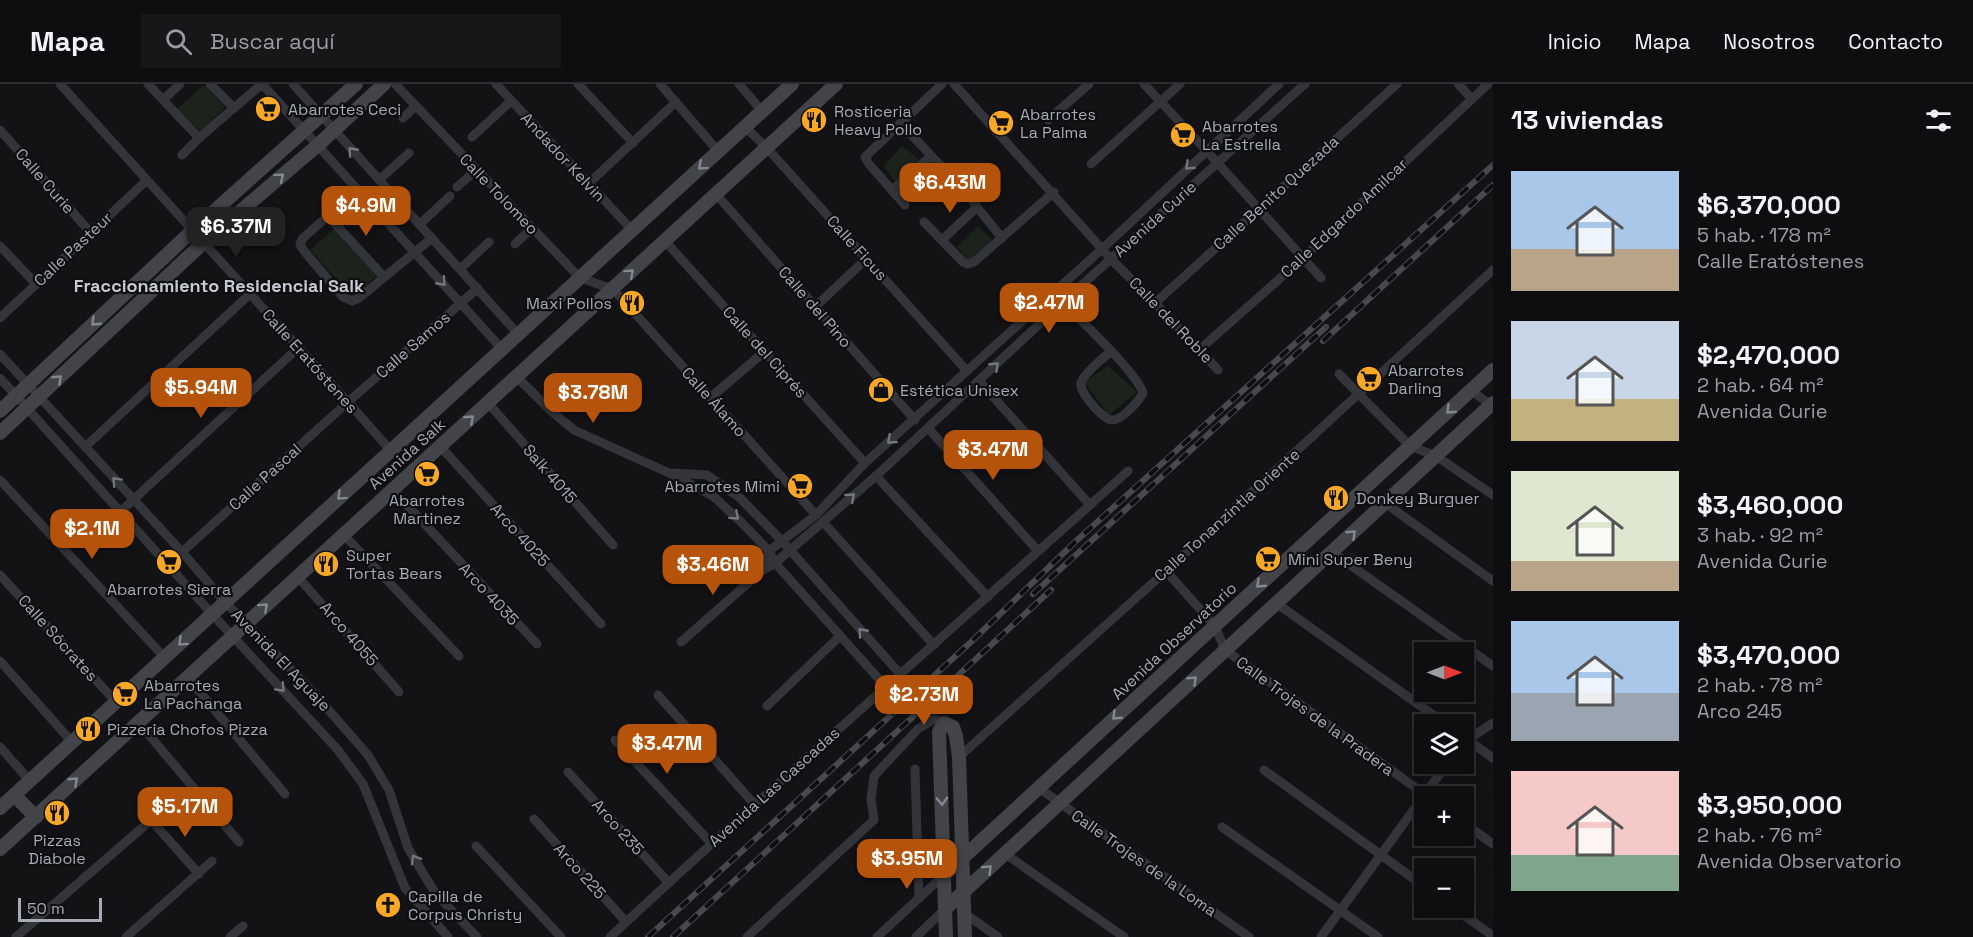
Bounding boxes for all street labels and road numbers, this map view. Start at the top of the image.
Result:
street label: Andador Kelvin [516,108,610,206]
street label: Calle Benito Quezada [1209,131,1343,255]
street label: Calle Curie [11,144,79,218]
street label: Calle Tolomeo [455,149,543,239]
street label: Calle Edgardo Amilcar [1276,154,1412,282]
street label: Avenida Curie [1109,176,1201,262]
street label: Calle Pasteur [29,207,117,291]
street label: Calle Ficus [822,211,892,285]
street label: Calle del Pino [774,262,856,352]
street label: Calle del Roble [1124,272,1218,368]
street label: Calle del Ciprés [718,302,812,402]
street label: Calle Eratóstenes [257,304,363,418]
street label: Calle Samos [371,307,455,383]
street label: Calle Álamo [677,362,751,442]
street label: Avenida Salk [364,414,450,494]
street label: Calle Pascal [224,439,306,515]
street label: Salk 4015 [518,440,582,508]
street label: Calle Tonanzintla Oriente [1149,444,1305,586]
street label: Arco 4025 [486,499,554,571]
street label: Arco 4035 [454,558,524,630]
street label: Avenida Observatorio [1107,577,1241,705]
street label: Calle Sócrates [14,590,102,686]
street label: Arco 4055 [315,597,383,671]
street label: Avenida El Aguaje [227,604,335,716]
street label: Calle Trojes de la Pradera [1232,652,1398,780]
street label: Avenida Las Cascadas [704,722,844,852]
street label: Arco 235 [587,795,649,859]
street label: Calle Trojes de la Loma [1067,805,1221,921]
street label: Arco 225 [549,839,611,903]

